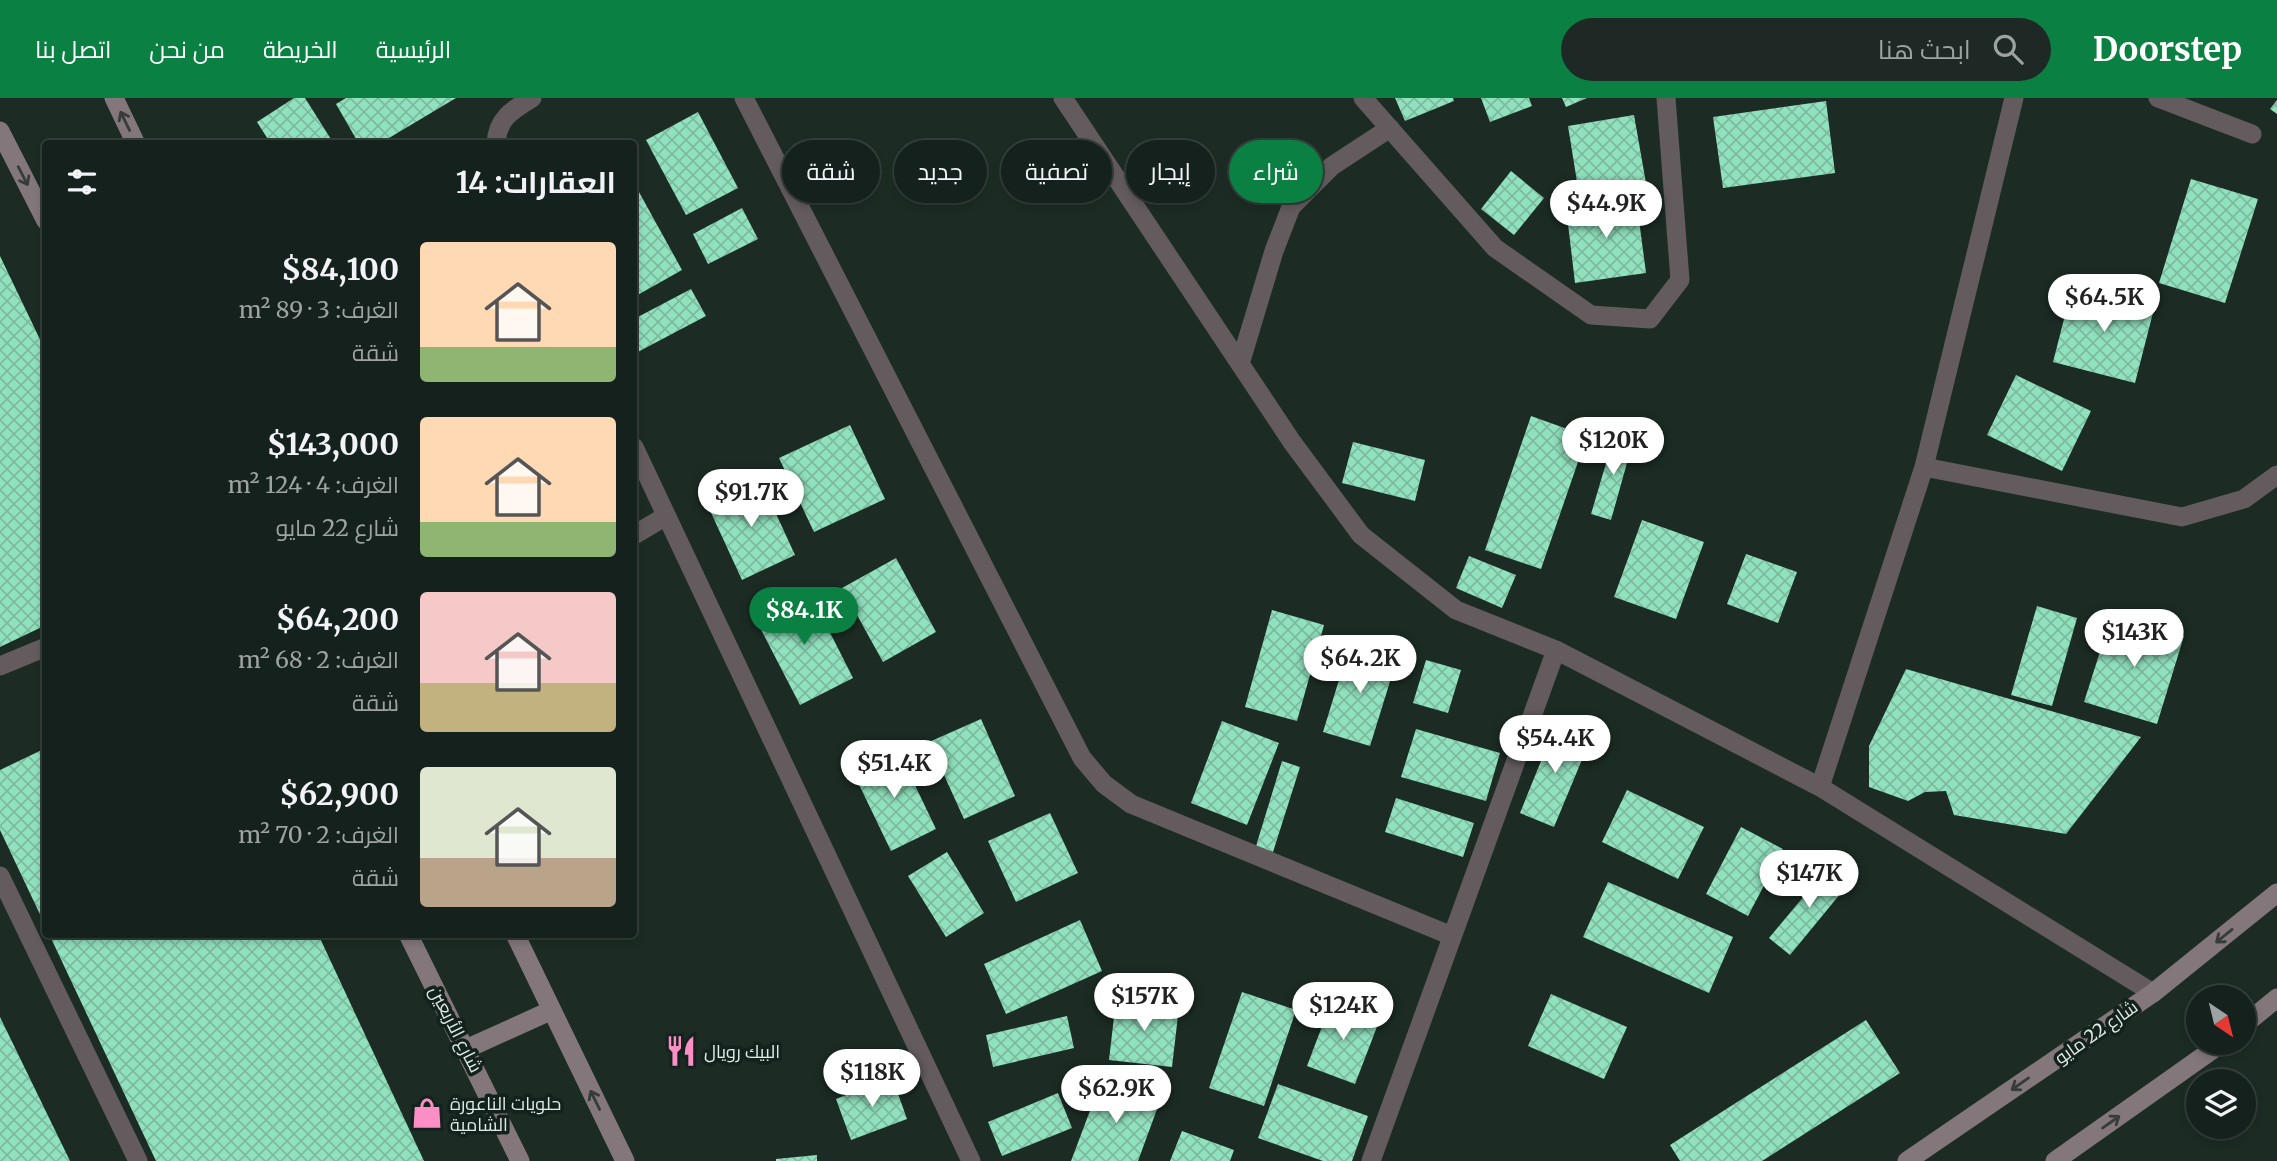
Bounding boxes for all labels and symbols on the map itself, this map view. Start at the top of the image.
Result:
one-way arrow [118,111,132,132]
one-way arrow [16,165,30,186]
pin: $44.9K [1549,180,1663,240]
pin: $64.5K [2047,274,2161,334]
pin: $120K [1564,418,1662,477]
pin: $91.7K [694,470,808,529]
pin: $84.1K [747,588,861,647]
pin: $143K [2085,610,2183,669]
pin: $64.2K [1303,636,1417,695]
pin: $54.4K [1498,716,1612,775]
pin: $51.4K [837,740,951,800]
pin: $147K [1760,850,1858,910]
one-way arrow [2215,928,2233,943]
pin: $157K [1095,974,1193,1033]
street label: شارع الأربعين [423,982,488,1077]
pin: $124K [1294,982,1392,1042]
north arrow [2186,985,2256,1055]
street label: شارع 22 مايو [2050,995,2143,1070]
restaurant icon: البيك رويال [664,1034,698,1068]
place label: البيك رويال [704,1040,780,1063]
pin: $118K [823,1049,921,1109]
pin: $62.9K [1059,1066,1173,1125]
one-way arrow [2011,1077,2030,1091]
one-way arrow [587,1090,601,1111]
place label: حلويات الناعورة الشامية [450,1092,561,1136]
shop icon: حلويات الناعورة الشامية [410,1096,444,1130]
one-way arrow [2101,1115,2120,1129]

